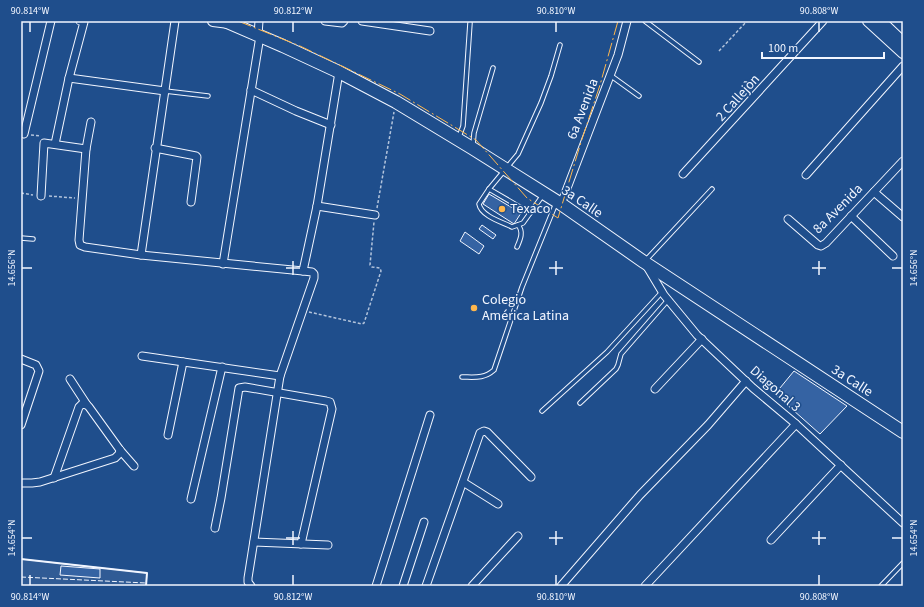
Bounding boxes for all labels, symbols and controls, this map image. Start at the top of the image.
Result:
text: 90.814°W [11,4,49,18]
text: 90.812°W [274,4,312,18]
text: 90.810°W [537,4,575,18]
text: 90.808°W [800,4,838,18]
scale bar [762,34,884,60]
text: 100 m [768,40,798,57]
street label: 2 Callejòn [711,70,765,126]
street label: 6a Avenida [562,76,604,142]
street label: 8a Avenida [808,179,868,239]
street label: 3a Calle [557,181,607,223]
place label: Texaco [510,199,550,219]
marker: Texaco [497,204,507,214]
text: 14.656°N [5,249,19,287]
text: 14.656°N [907,249,921,287]
place label: Colegio América Latina [482,290,569,326]
marker: Colegio América Latina [469,303,479,313]
street label: 3a Calle [827,360,877,402]
street label: Diagonal 3 [745,361,805,417]
text: 14.654°N [5,519,19,557]
text: 14.654°N [907,519,921,557]
text: 90.814°W [11,590,49,604]
text: 90.812°W [274,590,312,604]
text: 90.810°W [537,590,575,604]
text: 90.808°W [800,590,838,604]

